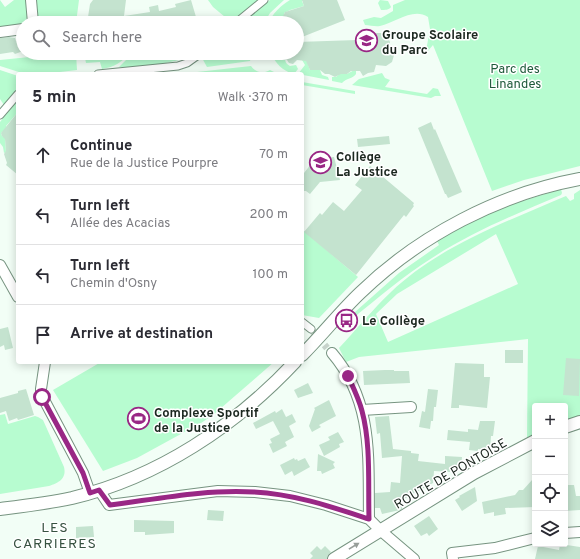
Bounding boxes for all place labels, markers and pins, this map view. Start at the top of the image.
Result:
school or university icon: Groupe Scolaire du Parc [354,28,380,54]
place label: Groupe Scolaire du Parc [382,28,478,59]
school or university icon: Collège La Justice [308,150,334,176]
place label: Collège La Justice [336,150,398,181]
bus stop icon: Le Collège [333,307,359,333]
place label: Le Collège [362,314,425,330]
sports icon: Complexe Sportif de la Justice [126,406,152,432]
place label: Complexe Sportif de la Justice [154,406,259,437]

